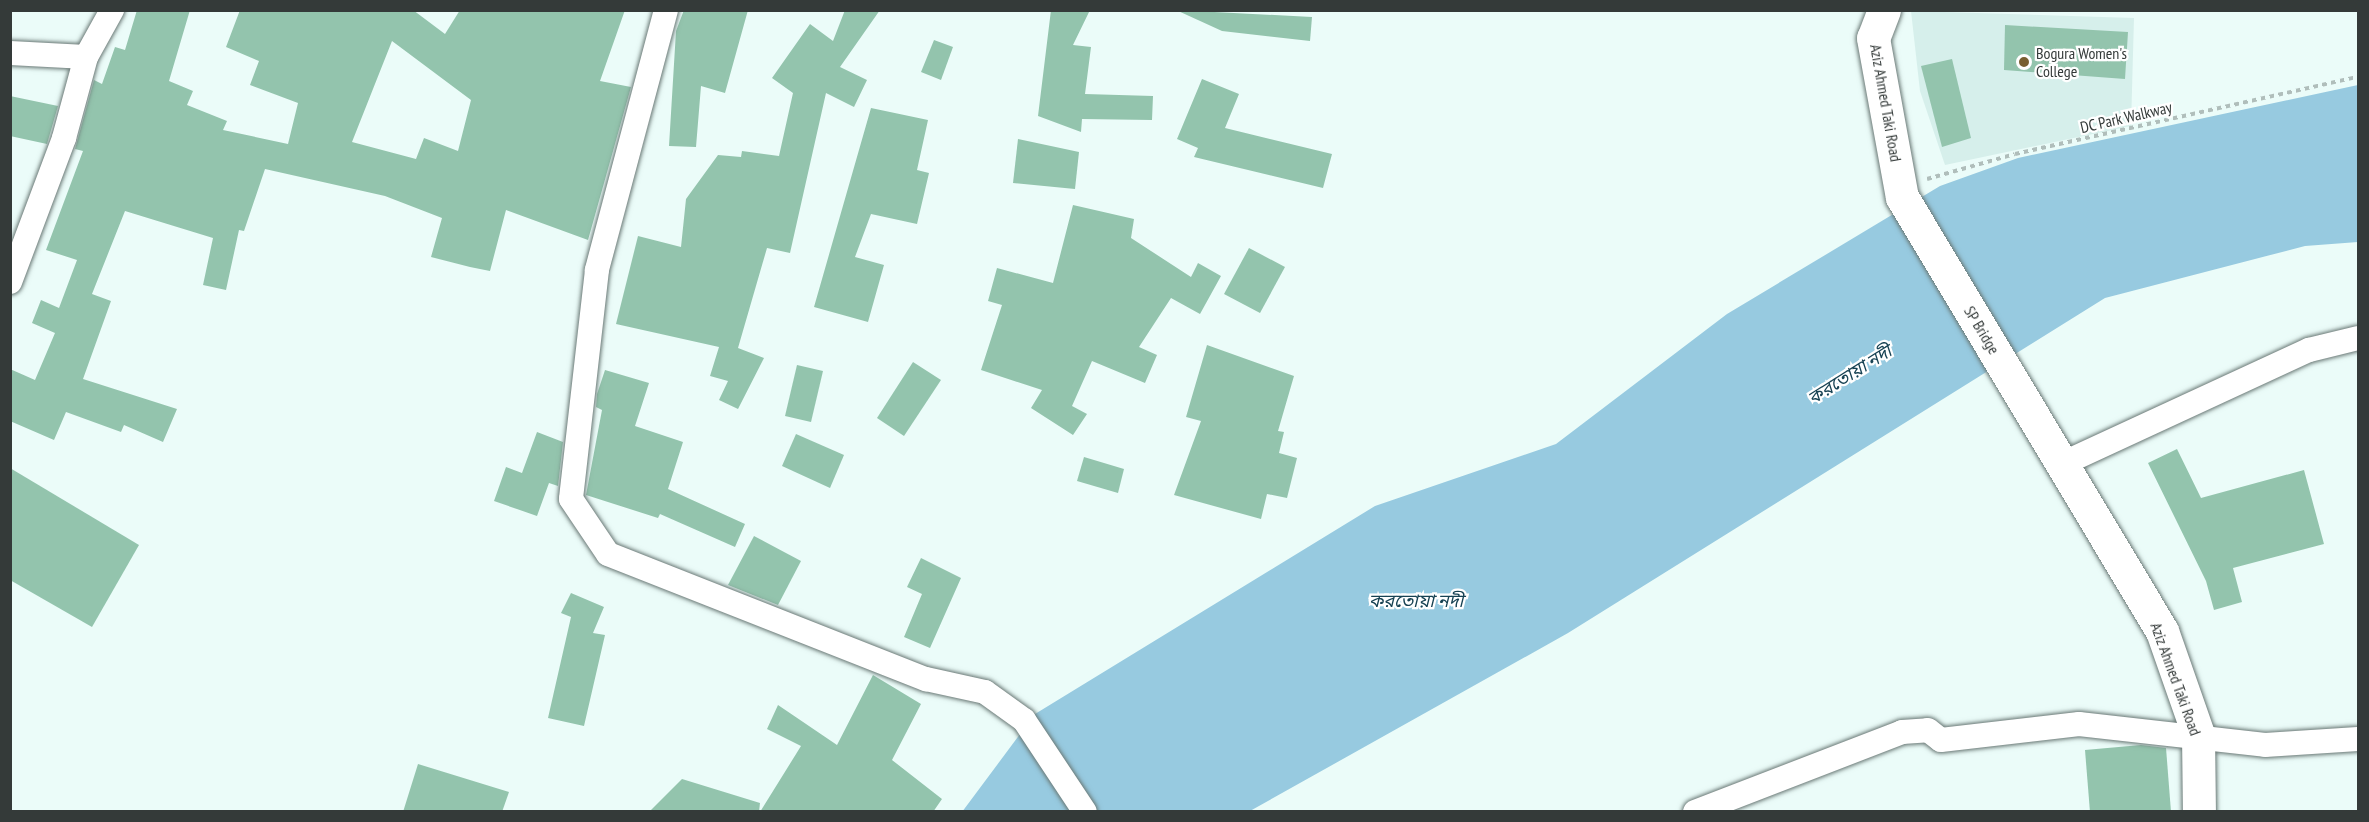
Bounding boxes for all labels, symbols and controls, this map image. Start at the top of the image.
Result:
street label: Aziz Ahmed Taki Road [1866,42,1906,164]
place label: Bogura Women's College [2036,43,2127,81]
marker: Bogura Women's College [2017,55,2031,69]
street label: DC Park Walkway [2078,97,2174,137]
street label: SP Bridge [1960,302,2004,358]
water label: করতোয়া নদী [1804,341,1896,409]
water label: করতোয়া নদী [1369,590,1463,612]
street label: Aziz Ahmed Taki Road [2146,619,2206,739]

